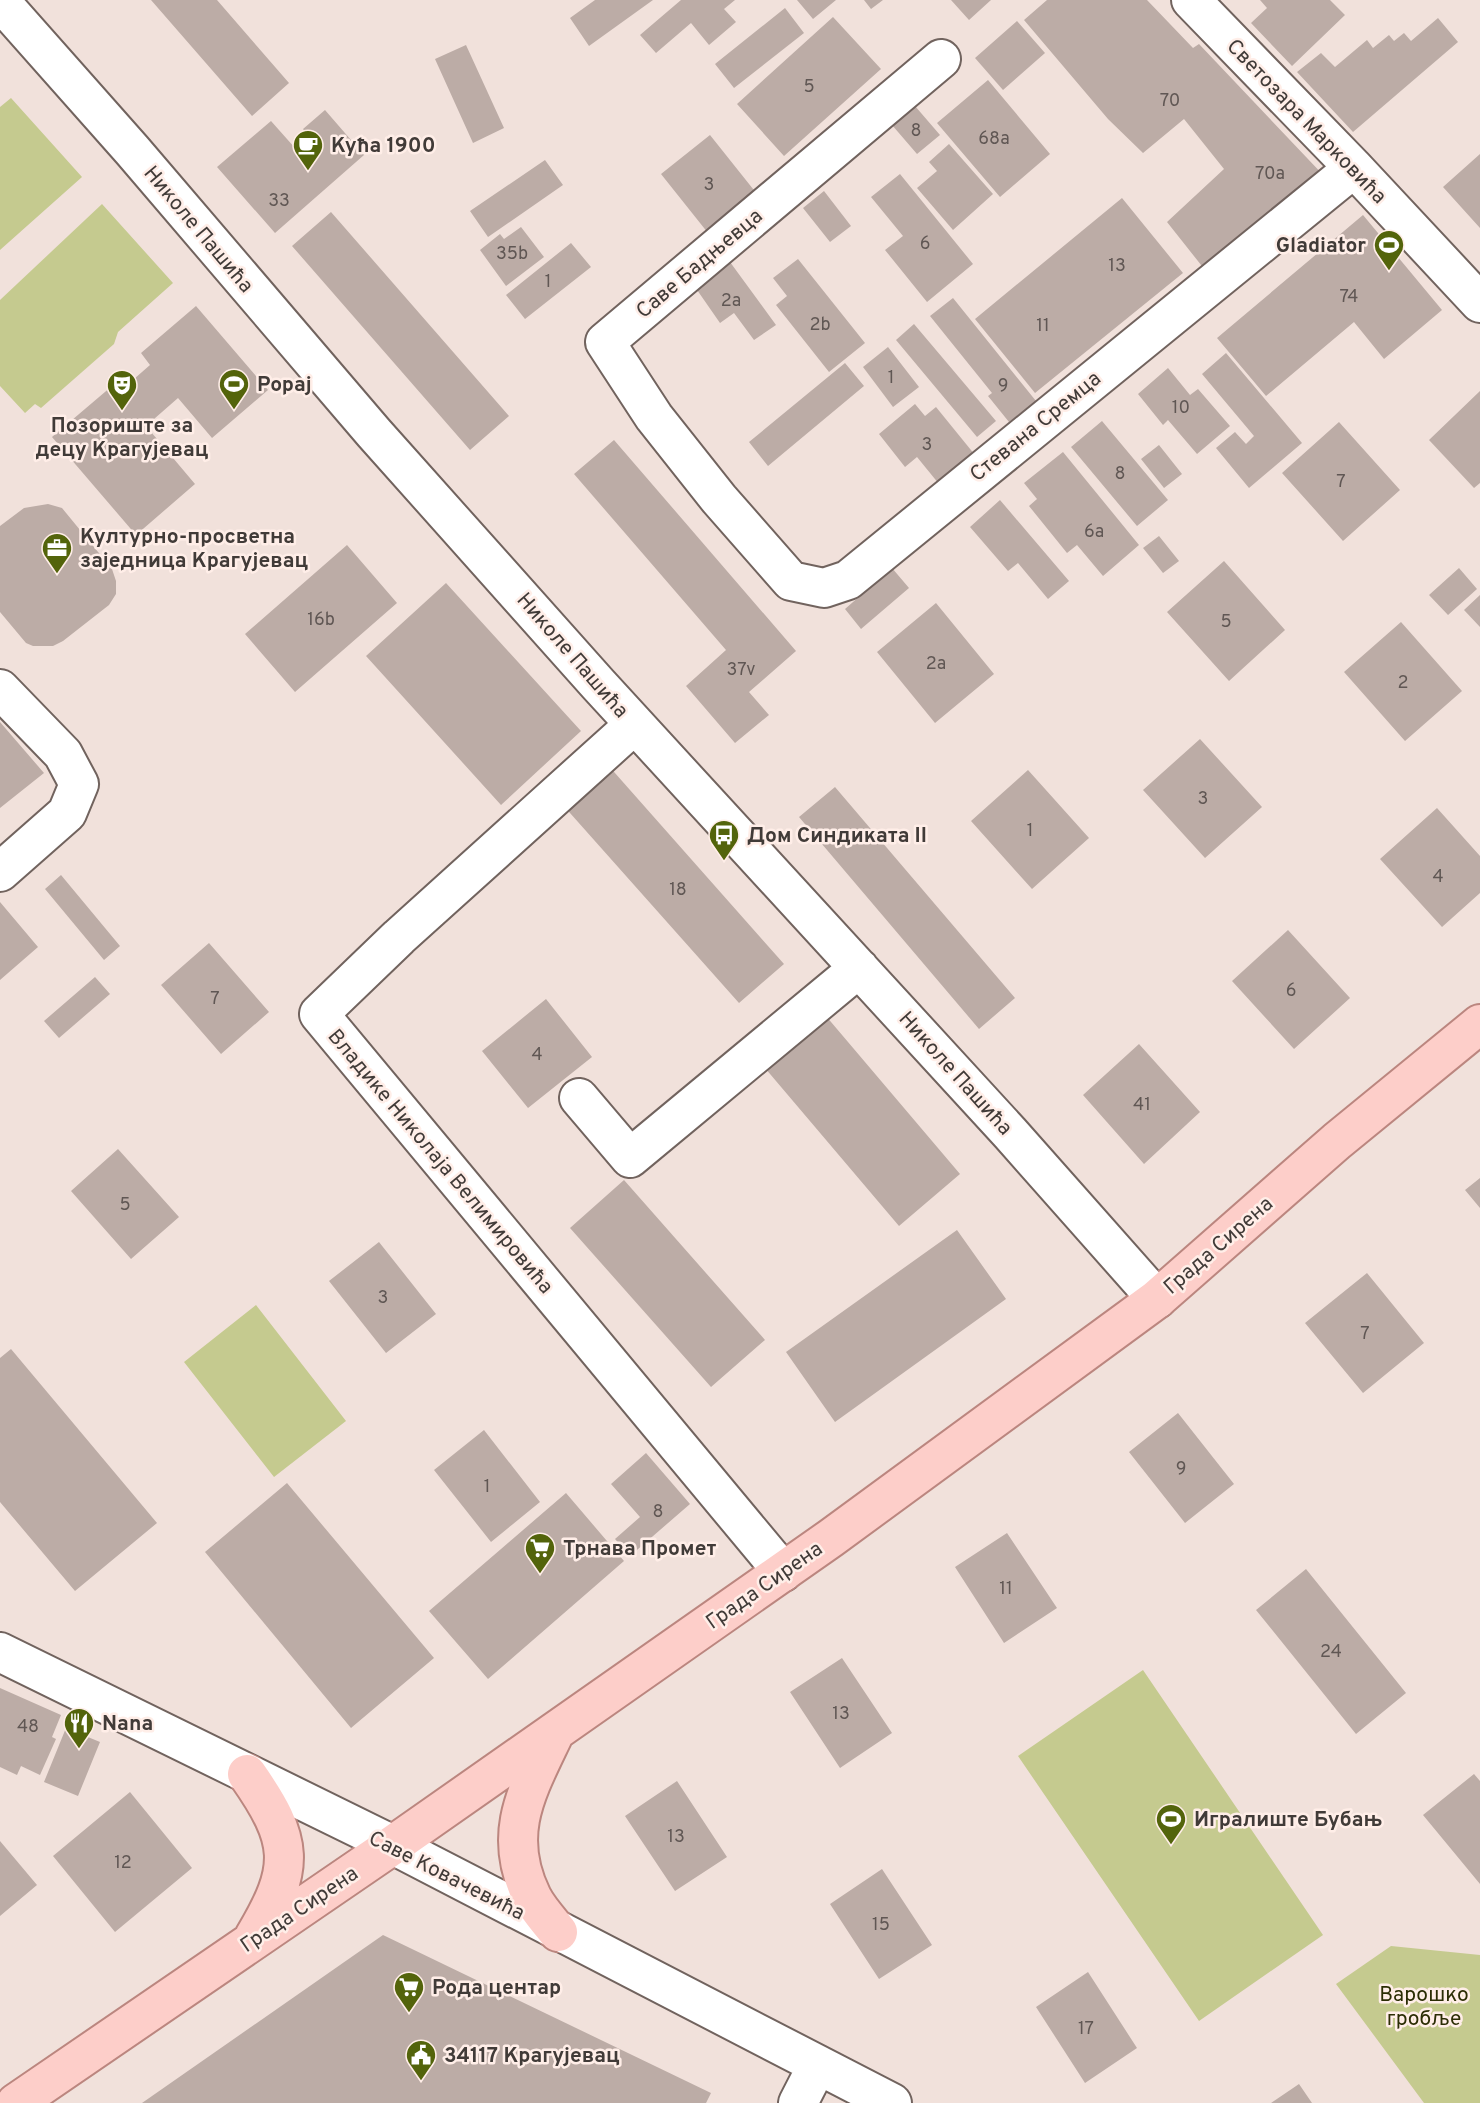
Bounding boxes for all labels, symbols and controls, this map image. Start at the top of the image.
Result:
street label: Светозара Марковића [1220,34,1392,210]
house number: 5 [803,76,815,99]
house number: 70 [1160,90,1180,113]
house number: 8 [911,120,922,143]
cafe icon: Кућа 1900 [291,128,325,172]
house number: 68a [978,128,1010,151]
place label: Кућа 1900 [331,133,436,160]
street label: Николе Пашића [137,161,259,299]
house number: 70a [1255,163,1285,186]
house number: 3 [704,174,714,197]
house number: 33 [268,190,290,213]
street label: Саве Бадњевца [631,203,769,325]
sports icon: Gladiator [1372,228,1406,272]
house number: 6 [920,233,930,256]
place label: Gladiator [1276,233,1366,260]
house number: 35b [496,243,528,266]
house number: 13 [1108,255,1126,278]
house number: 1 [545,271,551,294]
house number: 74 [1340,286,1358,309]
house number: 2a [721,290,741,313]
house number: 2b [809,314,831,337]
house number: 11 [1036,315,1050,338]
street label: Стевана Сремца [965,366,1107,488]
sports icon: Popaj [217,367,251,411]
house number: 1 [888,367,894,390]
theatre icon: Позориште за децу Крагујевац [105,368,139,412]
place label: Popaj [257,372,312,399]
house number: 9 [998,375,1008,398]
house number: 10 [1172,397,1190,420]
place label: Позориште за децу Крагујевац [36,413,209,464]
house number: 3 [922,434,932,457]
house number: 8 [1115,463,1126,486]
house number: 7 [1336,471,1346,494]
house number: 6a [1084,521,1104,544]
place label: Културно-просветна заједница Крагујевац [80,524,308,575]
office icon: Културно-просветна заједница Крагујевац [40,531,74,575]
street label: Николе Пашића [510,588,634,724]
house number: 16b [307,609,335,632]
house number: 5 [1220,611,1232,634]
house number: 2a [926,653,946,676]
house number: 37v [727,659,755,682]
house number: 2 [1397,672,1409,695]
house number: 3 [1198,788,1208,811]
bus stop icon: Дом Синдиката II [707,818,741,862]
house number: 1 [1027,820,1033,843]
place label: Дом Синдиката II [747,823,927,850]
house number: 4 [1432,866,1444,889]
house number: 18 [669,879,687,902]
house number: 6 [1286,980,1296,1003]
house number: 7 [210,988,220,1011]
street label: Николе Пашића [892,1006,1018,1142]
street label: Владике Николаја Велимировића [321,1024,559,1300]
house number: 4 [531,1044,543,1067]
house number: 41 [1133,1094,1151,1117]
street label: Града Сирена [1159,1191,1279,1301]
house number: 5 [119,1194,131,1217]
house number: 3 [378,1287,388,1310]
house number: 7 [1360,1323,1370,1346]
house number: 9 [1176,1458,1186,1481]
house number: 1 [484,1476,490,1499]
house number: 8 [653,1501,664,1524]
supermarket icon: Трнава Промет [523,1531,557,1575]
place label: Трнава Промет [563,1536,716,1563]
street label: Града Сирена [701,1536,829,1636]
house number: 11 [999,1578,1013,1601]
house number: 24 [1320,1641,1342,1664]
house number: 13 [832,1703,850,1726]
restaurant icon: Nana [62,1706,96,1750]
place label: Nana [102,1711,153,1738]
house number: 48 [17,1716,39,1739]
sports icon: Игралиште Бубањ [1154,1802,1188,1846]
place label: Игралиште Бубањ [1194,1807,1382,1834]
street label: Саве Ковачевића [364,1825,529,1927]
house number: 13 [667,1826,685,1849]
house number: 12 [114,1852,132,1875]
street label: Града Сирена [236,1861,364,1960]
house number: 15 [872,1914,890,1937]
supermarket icon: Рода центар [392,1970,426,2014]
place label: Рода центар [432,1975,561,2002]
park label: Варошко гробље [1379,1982,1469,2033]
house number: 17 [1078,2018,1094,2041]
public building icon: 34117 Крагујевац [404,2038,438,2082]
place label: 34117 Крагујевац [444,2043,620,2070]

